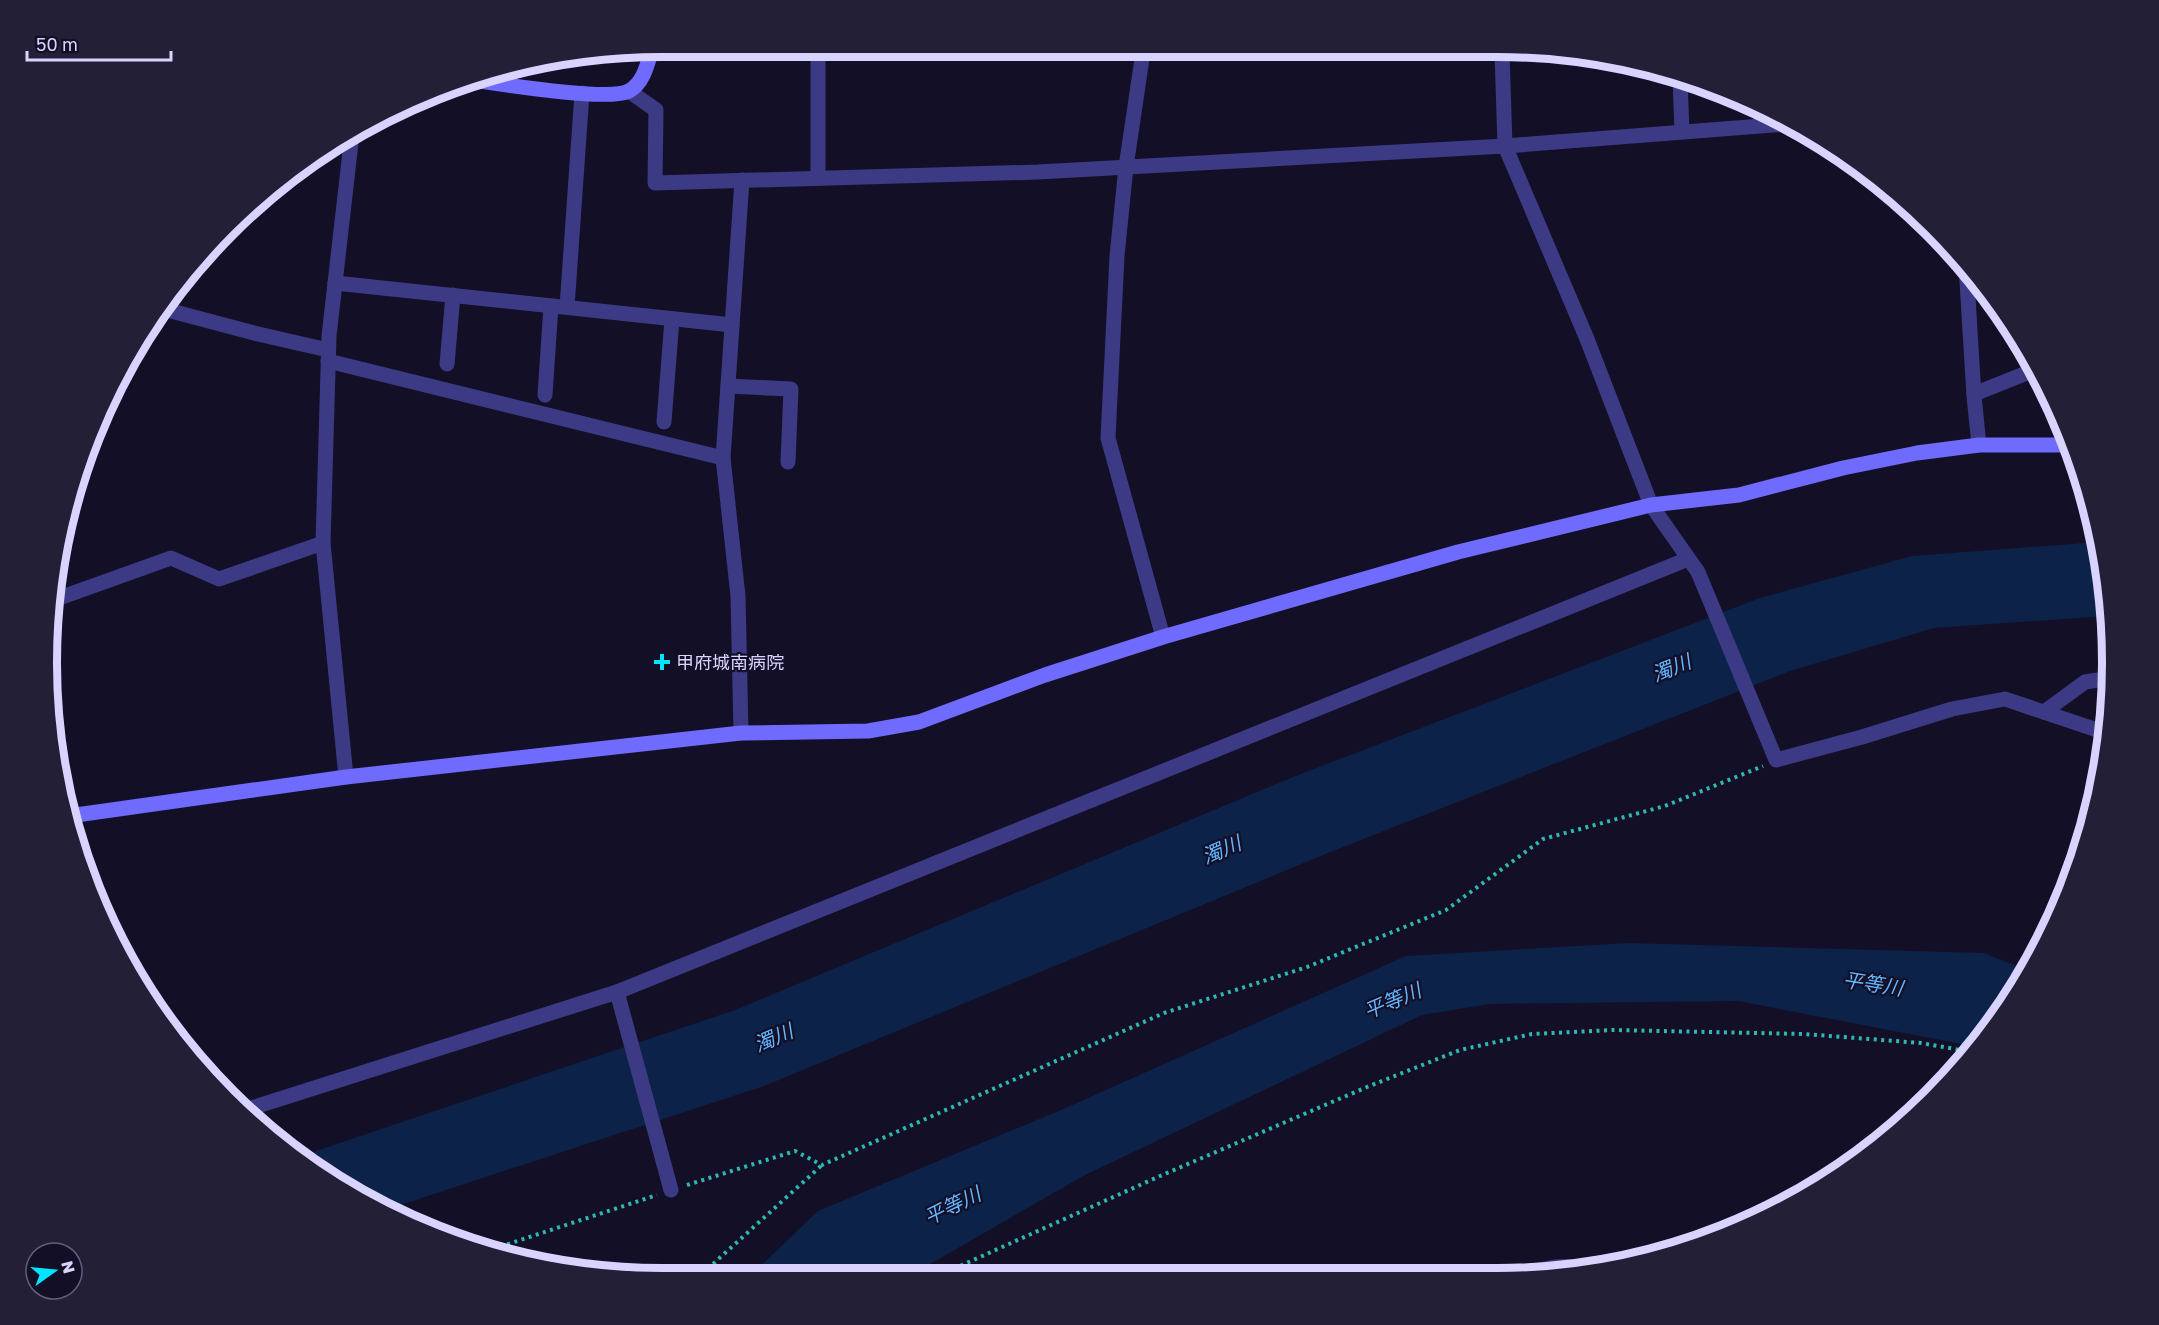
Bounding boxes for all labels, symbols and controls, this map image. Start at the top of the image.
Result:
scale bar [27,24,171,62]
text: 50 m [36,33,78,55]
water label: 濁川 [1648,648,1696,686]
place label: 甲府城南病院 [676,651,784,673]
marker: 甲府城南病院 [653,653,671,671]
water label: 濁川 [1198,829,1246,868]
water label: 平等川 [1841,966,1906,1000]
water label: 平等川 [1360,976,1426,1023]
water label: 濁川 [750,1017,798,1056]
water label: 平等川 [920,1180,986,1229]
north arrow [24,1241,84,1301]
text: N [57,1259,80,1276]

